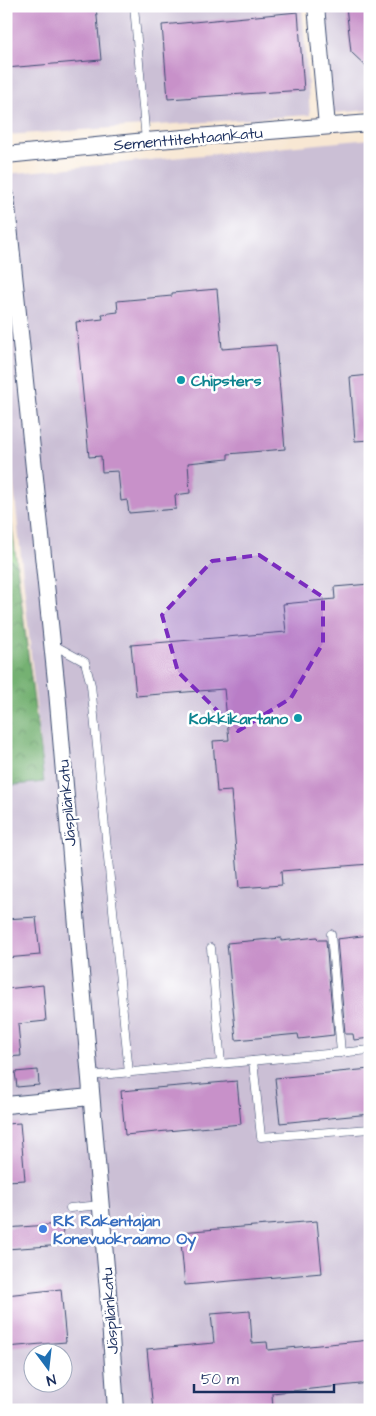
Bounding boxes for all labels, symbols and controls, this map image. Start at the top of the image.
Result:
street label: Sementtitehtaankatu [113,122,264,156]
place label: Chipsters [191,370,262,392]
marker: Chipsters [175,374,187,386]
place label: Kokkikartano [189,708,289,730]
marker: Kokkikartano [292,712,304,724]
street label: Jäspilänkatu [52,759,82,847]
place label: RK Rakentajan Konevuokraamo Oy [53,1210,196,1251]
marker: RK Rakentajan Konevuokraamo Oy [37,1223,49,1235]
street label: Jäspilänkatu [96,1267,124,1355]
north arrow [22,1344,72,1394]
scale bar [194,1361,334,1393]
text: N [44,1369,58,1390]
text: 50 m [201,1369,239,1390]

